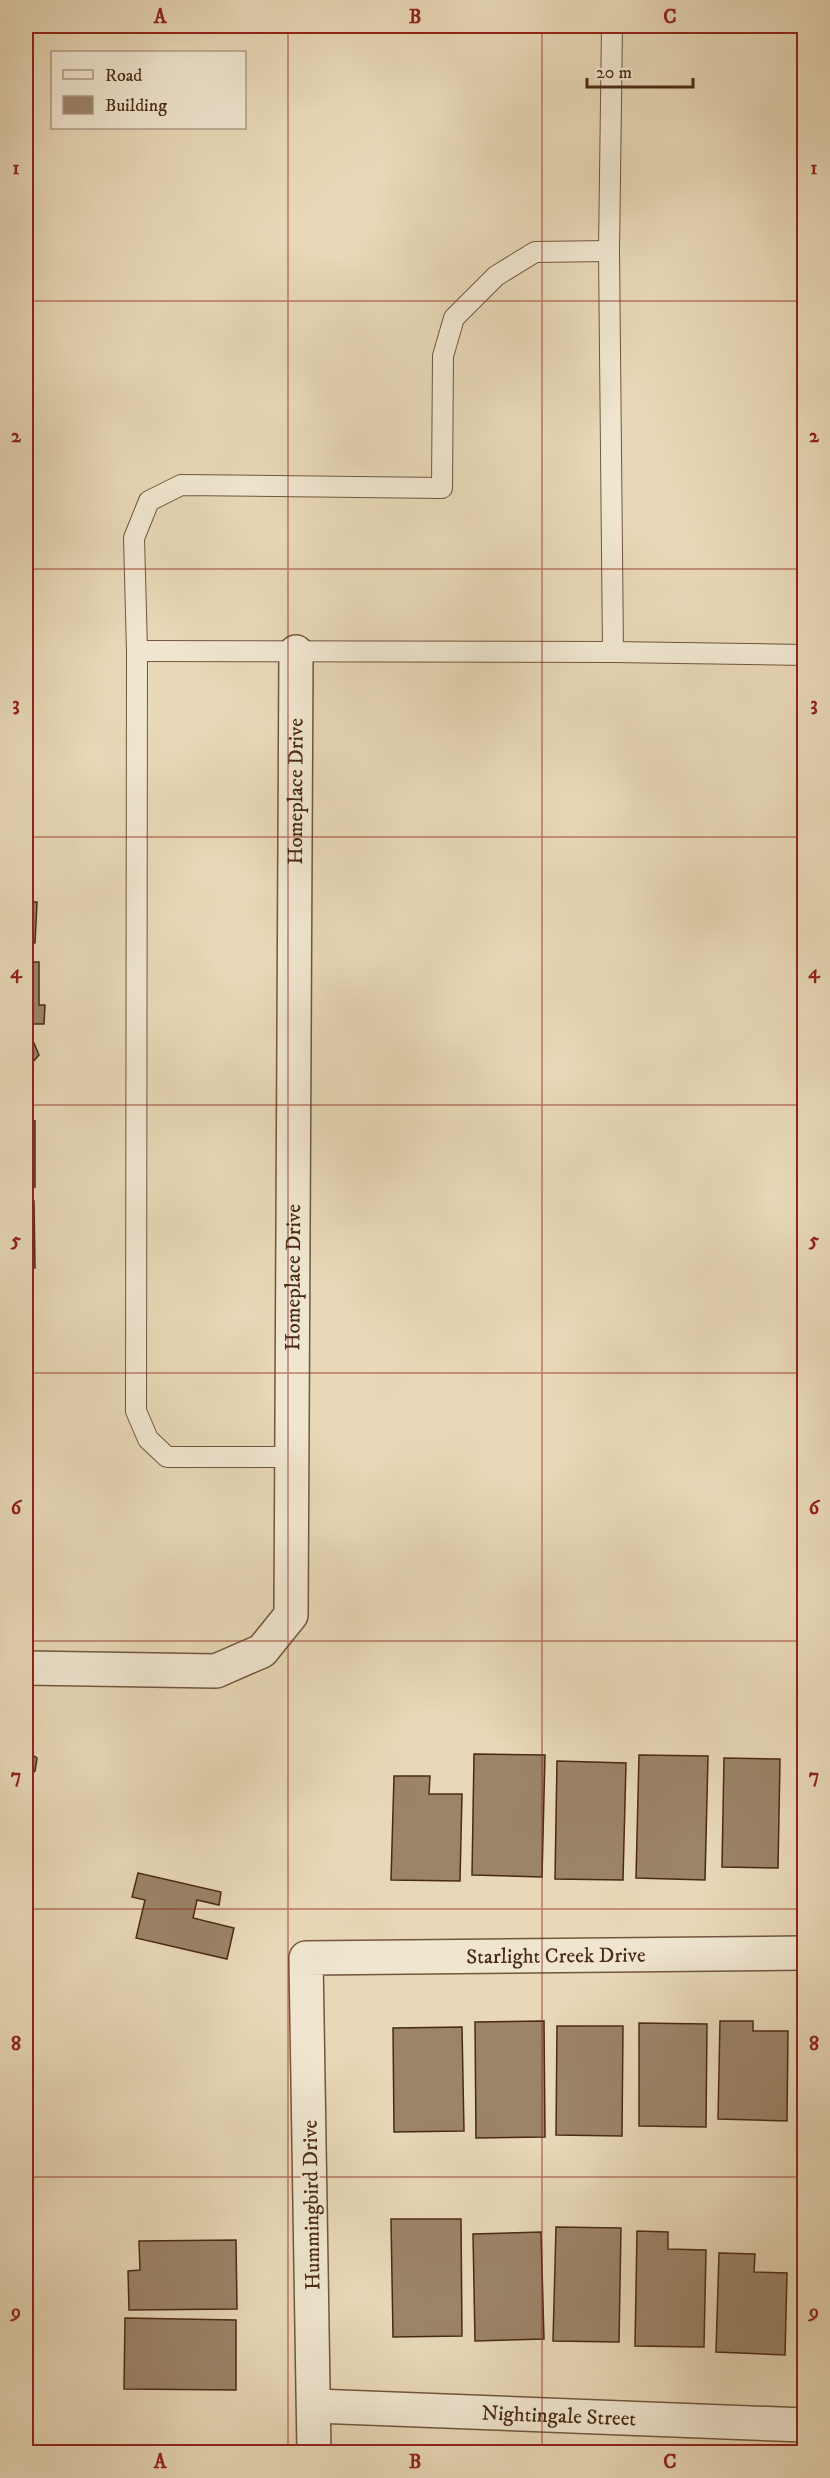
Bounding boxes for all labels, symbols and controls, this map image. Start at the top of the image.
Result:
text: A [153,5,168,30]
text: B [409,5,421,30]
text: C [663,5,677,30]
legend [51,51,246,129]
scale bar [587,51,694,89]
text: 20 m [596,62,632,84]
text: Road [105,65,142,87]
text: Building [105,95,167,117]
text: 1 [12,156,20,181]
text: 1 [810,156,818,181]
text: 2 [11,424,22,449]
text: 2 [809,424,820,449]
text: 3 [12,692,20,717]
text: 3 [810,692,818,717]
street label: Homeplace Drive [283,718,310,865]
text: 4 [10,960,23,985]
text: 4 [808,960,821,985]
street label: Homeplace Drive [280,1204,307,1351]
text: 5 [10,1228,21,1253]
text: 5 [808,1228,819,1253]
text: 6 [11,1496,23,1521]
text: 6 [809,1496,821,1521]
text: 7 [11,1764,21,1789]
text: 7 [809,1764,819,1789]
street label: Starlight Creek Drive [466,1943,646,1970]
text: 8 [11,2032,21,2057]
text: 8 [809,2032,819,2057]
street label: Hummingbird Drive [298,2119,326,2290]
text: 9 [9,2300,21,2325]
text: 9 [807,2300,819,2325]
street label: Nightingale Street [481,2400,637,2432]
text: A [153,2450,168,2475]
text: B [409,2450,421,2475]
text: C [663,2450,677,2475]

